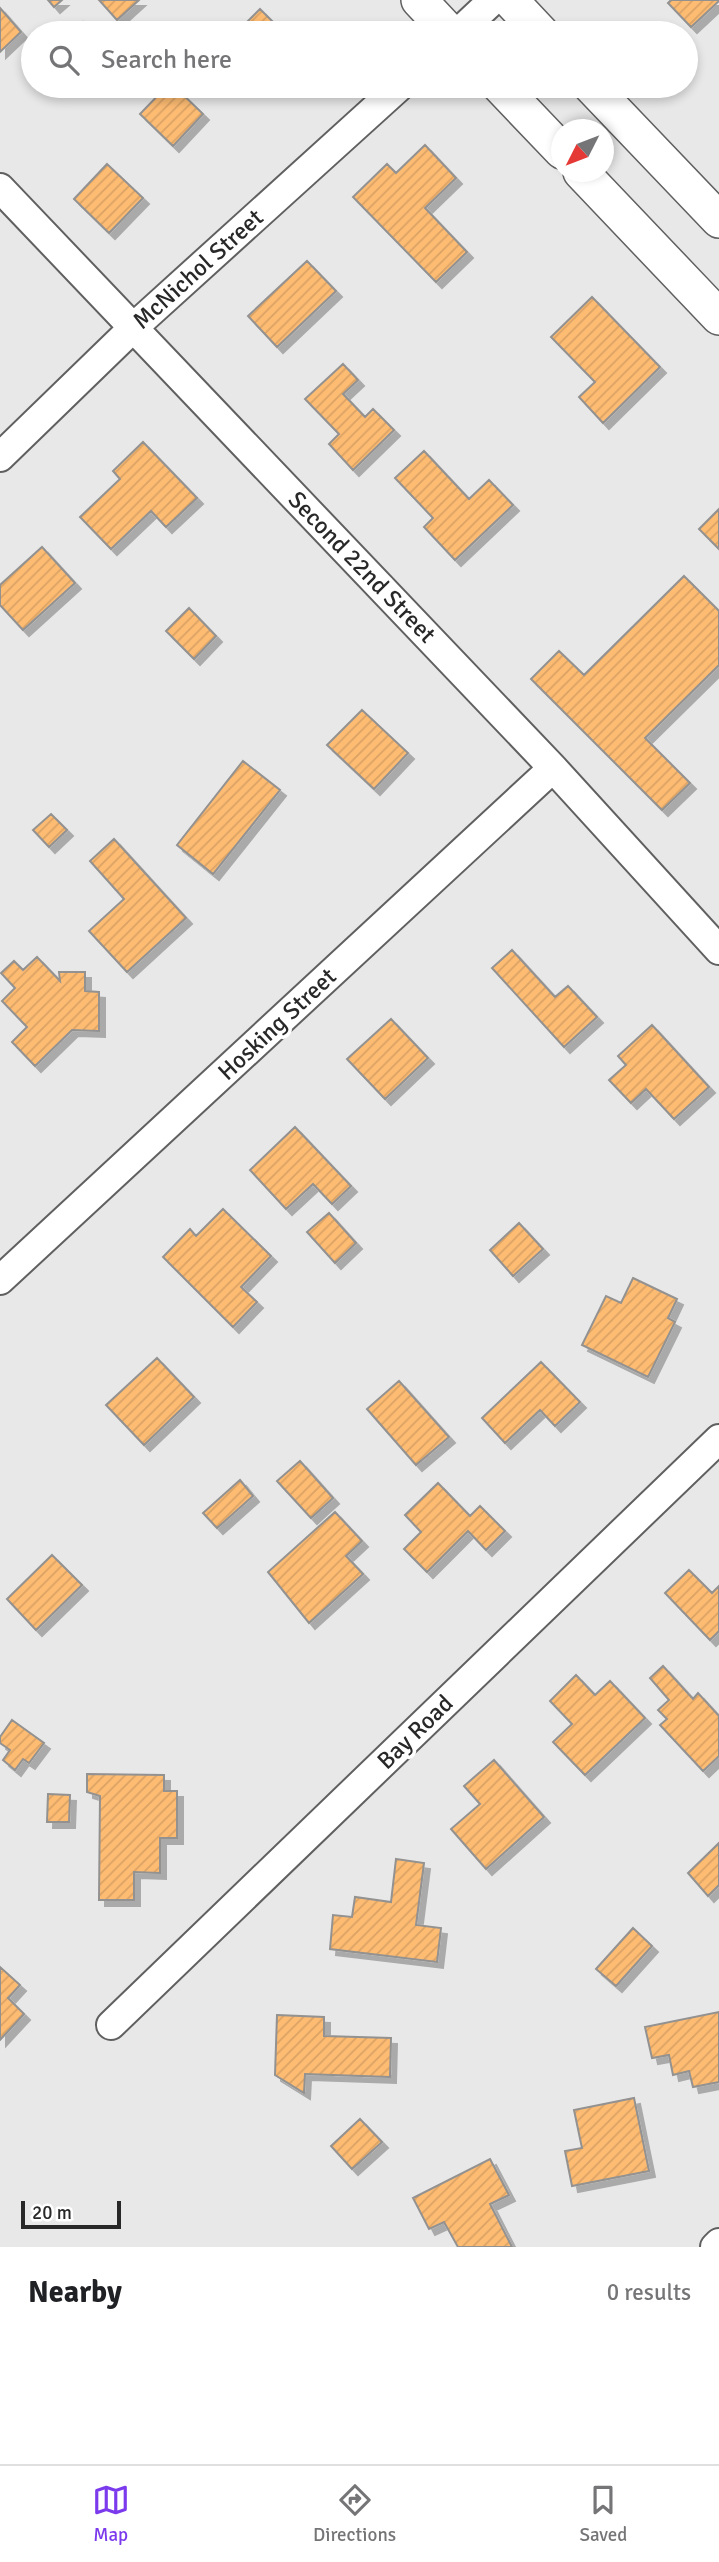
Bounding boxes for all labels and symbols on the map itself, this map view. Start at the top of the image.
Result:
north arrow [551,119,614,182]
street label: McNichol Street [127,203,269,335]
street label: Second 22nd Street [282,485,442,649]
street label: Hosking Street [212,961,342,1087]
street label: Bay Road [371,1688,459,1776]
scale bar [21,2198,121,2230]

